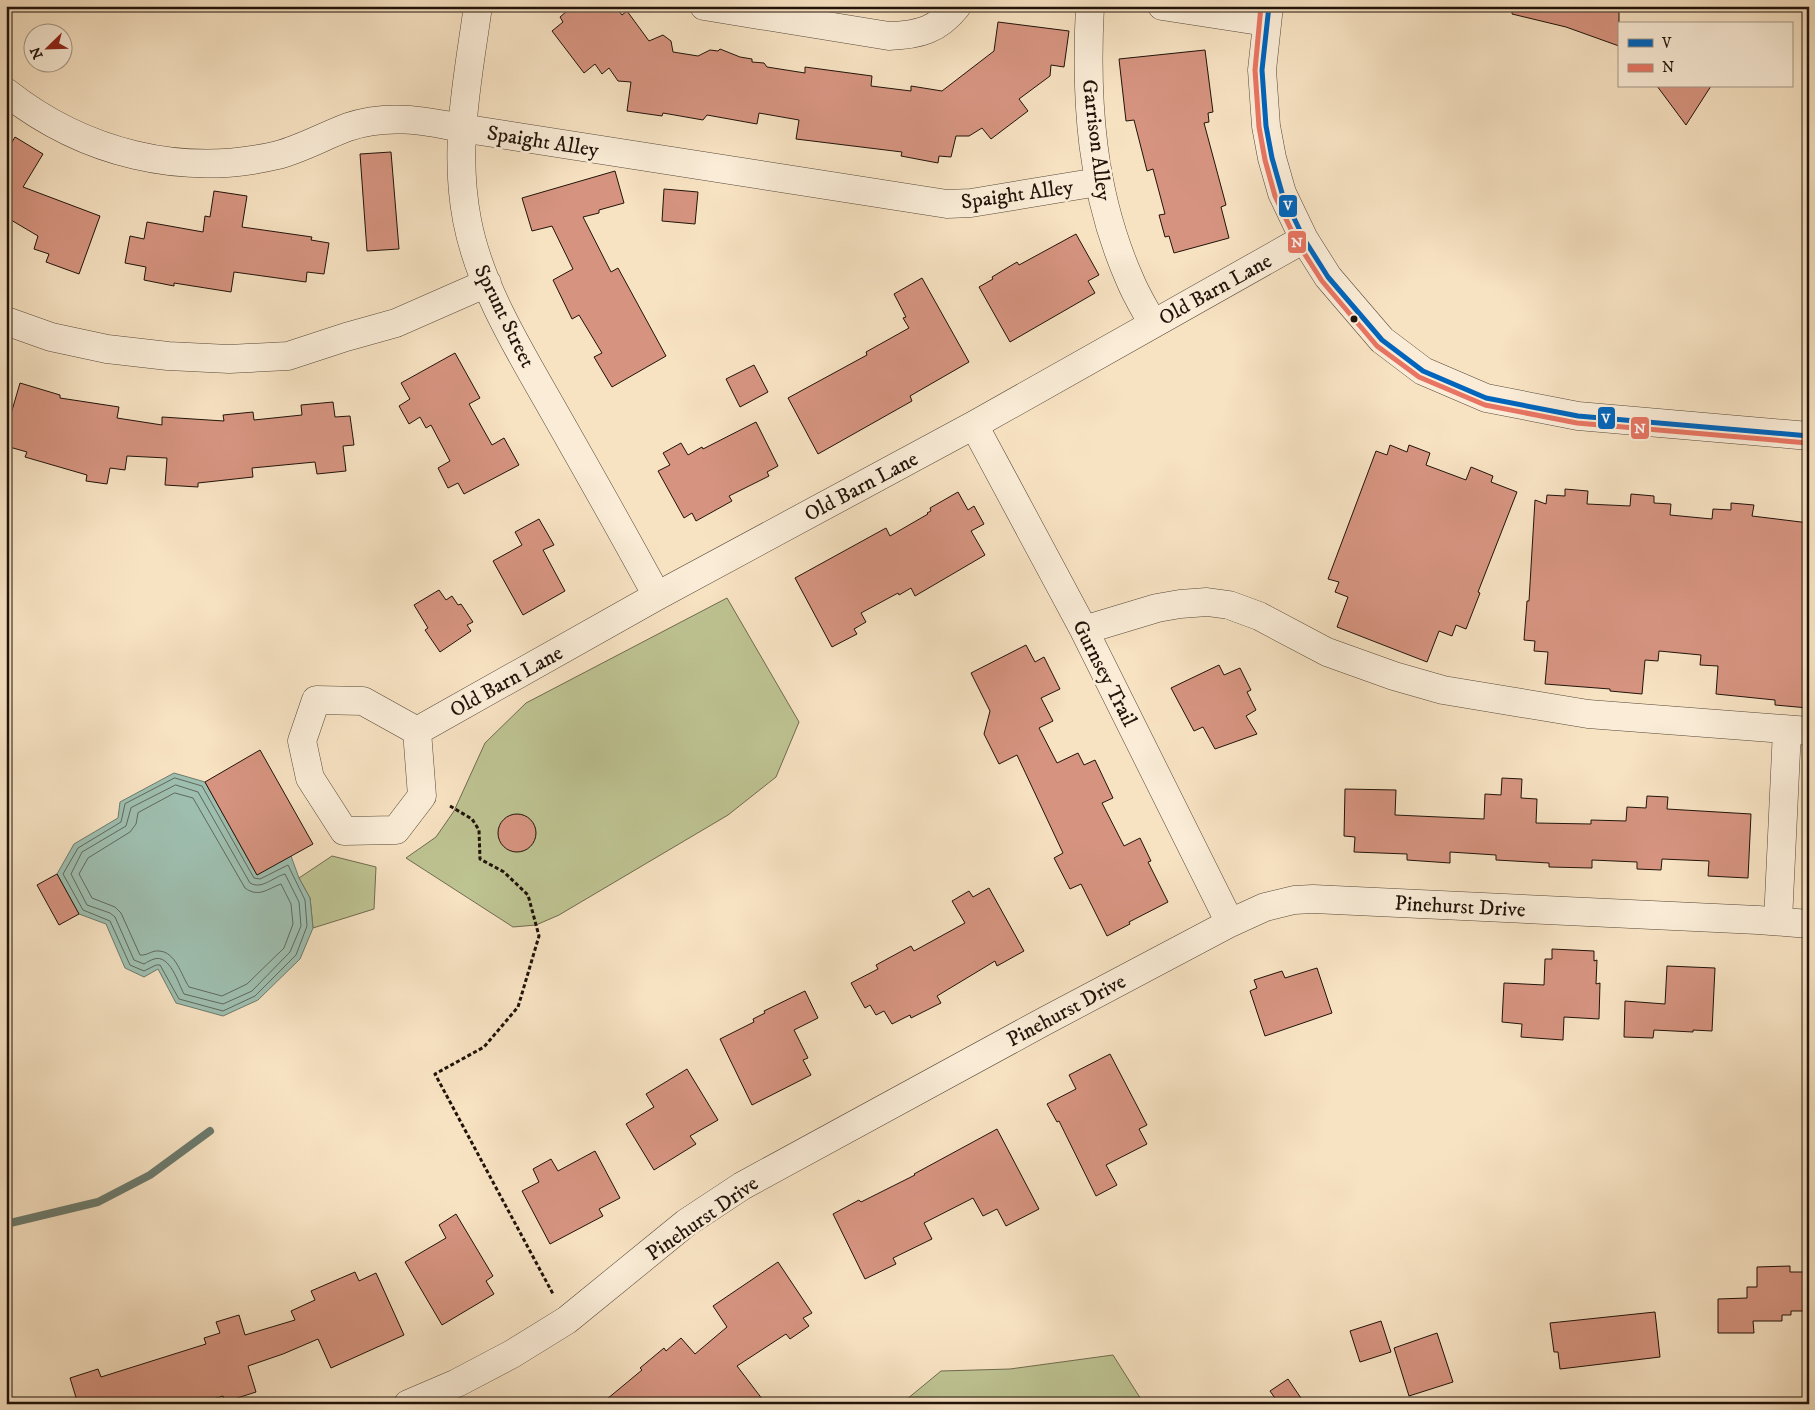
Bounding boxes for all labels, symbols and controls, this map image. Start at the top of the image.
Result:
north arrow [22,22,72,72]
legend [1618,22,1792,88]
text: V [1661,34,1672,53]
text: N [26,43,47,61]
text: N [1662,58,1674,77]
street label: Garrison Alley [1076,78,1116,203]
street label: Spaight Alley [485,120,602,164]
street label: Spaight Alley [959,174,1076,216]
line badge: V [1278,194,1298,218]
text: V [1283,197,1294,215]
line badge: N [1287,230,1307,254]
text: N [1291,234,1303,252]
street label: Old Barn Lane [1154,248,1277,332]
street label: Sprunt Street [468,261,540,372]
unlabelled marker [1349,314,1359,324]
line badge: V [1597,406,1616,430]
text: V [1601,410,1612,428]
line badge: N [1630,416,1650,440]
text: N [1634,420,1646,438]
street label: Old Barn Lane [800,446,923,528]
street label: Gurnsey Trail [1066,616,1142,732]
street label: Old Barn Lane [445,640,568,724]
street label: Pinehurst Drive [1394,891,1526,923]
street label: Pinehurst Drive [1003,969,1131,1053]
street label: Pinehurst Drive [641,1170,764,1267]

